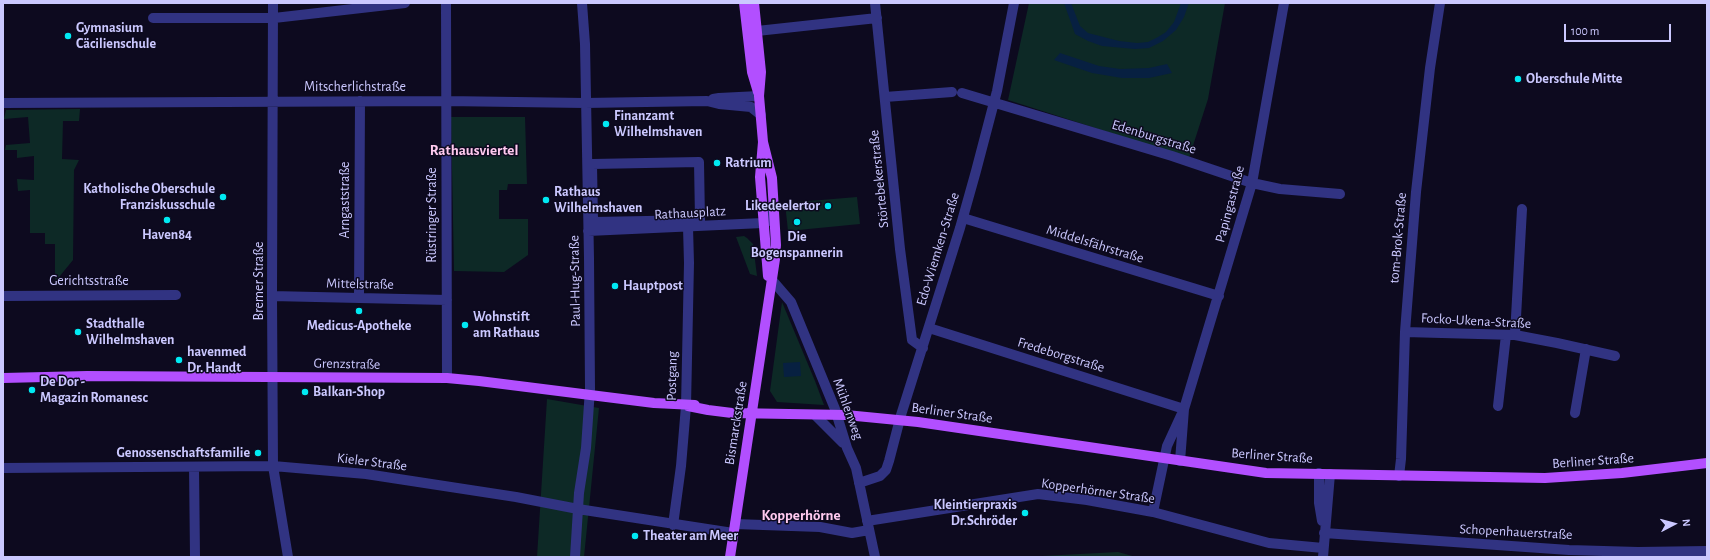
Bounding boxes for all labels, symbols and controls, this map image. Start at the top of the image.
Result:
scale bar [1566,16,1673,42]
place label: Gymnasium Cäcilienschule [76,20,156,52]
text: 100 m [1571,25,1599,37]
marker: Gymnasium Cäcilienschule [63,31,73,41]
place label: Oberschule Mitte [1526,71,1622,87]
marker: Oberschule Mitte [1513,74,1523,84]
street label: Mitscherlichstraße [304,79,406,95]
place label: Finanzamt Wilhelmshaven [614,108,703,140]
street label: Edenburgstraße [1110,116,1198,158]
marker: Finanzamt Wilhelmshaven [601,119,611,129]
street label: Störtebekerstraße [866,129,892,229]
district label: Rathausviertel [430,141,518,159]
place label: Ratrium [725,155,772,171]
marker: Ratrium [712,158,722,168]
street label: Arngaststraße [337,161,353,239]
street label: Papingastraße [1212,164,1248,244]
street label: Rüstringer Straße [424,167,440,263]
place label: Katholische Oberschule Franziskusschule [83,181,215,214]
place label: Rathaus Wilhelmshaven [554,184,643,216]
street label: Edo-Wiemken-Straße [913,190,963,308]
marker: Katholische Oberschule Franziskusschule [218,192,228,202]
street label: tom-Brok-Straße [1386,192,1410,284]
marker: Rathaus Wilhelmshaven [541,195,551,205]
place label: Likedeelertor [745,198,820,214]
marker: Likedeelertor [823,201,833,211]
street label: Rathausplatz [654,203,726,223]
marker: Haven84 [162,215,172,225]
marker: Die Bogenspannerin [792,217,802,227]
street label: Middelsfährstraße [1044,221,1146,267]
place label: Haven84 [142,227,192,243]
place label: Die Bogenspannerin [751,229,843,262]
street label: Paul-Hug-Straße [566,235,584,327]
street label: Bremer Straße [251,242,267,320]
street label: Gerichtsstraße [49,273,129,289]
street label: Mittelstraße [326,275,394,293]
place label: Hauptpost [623,278,683,294]
marker: Hauptpost [610,281,620,291]
marker: Medicus-Apotheke [354,306,364,316]
place label: Wohnstift am Rathaus [473,309,540,342]
street label: Focko-Ukena-Straße [1421,310,1531,332]
place label: Stadthalle Wilhelmshaven [86,316,175,348]
place label: Medicus-Apotheke [307,318,411,334]
marker: Wohnstift am Rathaus [460,320,470,330]
marker: Stadthalle Wilhelmshaven [73,327,83,337]
street label: Fredeborgstraße [1015,334,1107,376]
place label: havenmed Dr. Handt [187,344,246,376]
street label: Postgang [663,351,681,401]
marker: havenmed Dr. Handt [174,355,184,365]
street label: Grenzstraße [313,355,381,373]
place label: De Dor - Magazin Romanesc [40,374,148,406]
street label: Mühlenweg [829,376,867,442]
street label: Bismarckstraße [721,380,751,466]
place label: Balkan-Shop [313,384,385,400]
marker: De Dor - Magazin Romanesc [27,385,37,395]
marker: Balkan-Shop [300,387,310,397]
street label: Berliner Straße [910,399,994,427]
place label: Genossenschaftsfamilie [117,445,250,461]
street label: Berliner Straße [1231,445,1313,467]
marker: Genossenschaftsfamilie [253,448,263,458]
street label: Kieler Straße [336,449,408,475]
street label: Berliner Straße [1552,450,1634,472]
street label: Kopperhörner Straße [1040,475,1156,507]
place label: Kleintierpraxis Dr.Schröder [933,497,1017,530]
north arrow [1654,504,1694,544]
district label: Kopperhörne [761,506,841,524]
marker: Kleintierpraxis Dr.Schröder [1020,508,1030,518]
text: N [1681,518,1692,527]
street label: Schopenhauerstraße [1459,521,1573,543]
place label: Theater am Meer [643,528,738,544]
marker: Theater am Meer [630,531,640,541]

